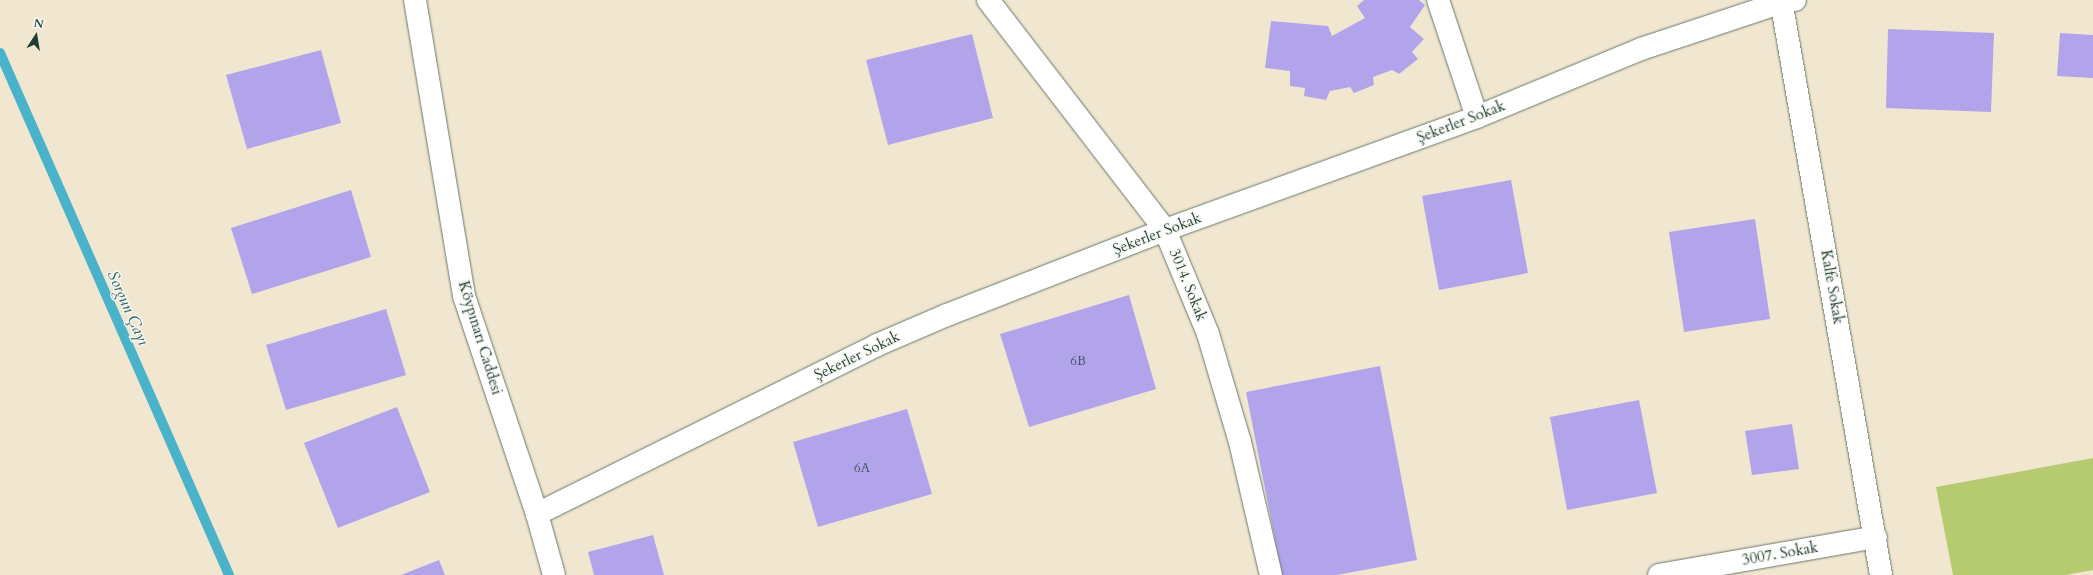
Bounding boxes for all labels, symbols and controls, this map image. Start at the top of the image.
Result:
text: N [32,15,45,32]
north arrow [16,16,56,56]
street label: Şekerler Sokak [1414,97,1508,147]
street label: Şekerler Sokak [1110,209,1204,259]
street label: 3014. Sokak [1165,246,1211,324]
street label: Kalfe Sokak [1817,248,1847,326]
water label: Sorgun Çayı [103,268,153,348]
street label: Köypınarı Caddesi [454,279,506,397]
street label: Şekerler Sokak [811,328,903,384]
house number: 6B [1070,353,1086,369]
house number: 6A [854,460,870,476]
street label: 3007. Sokak [1741,538,1819,570]

